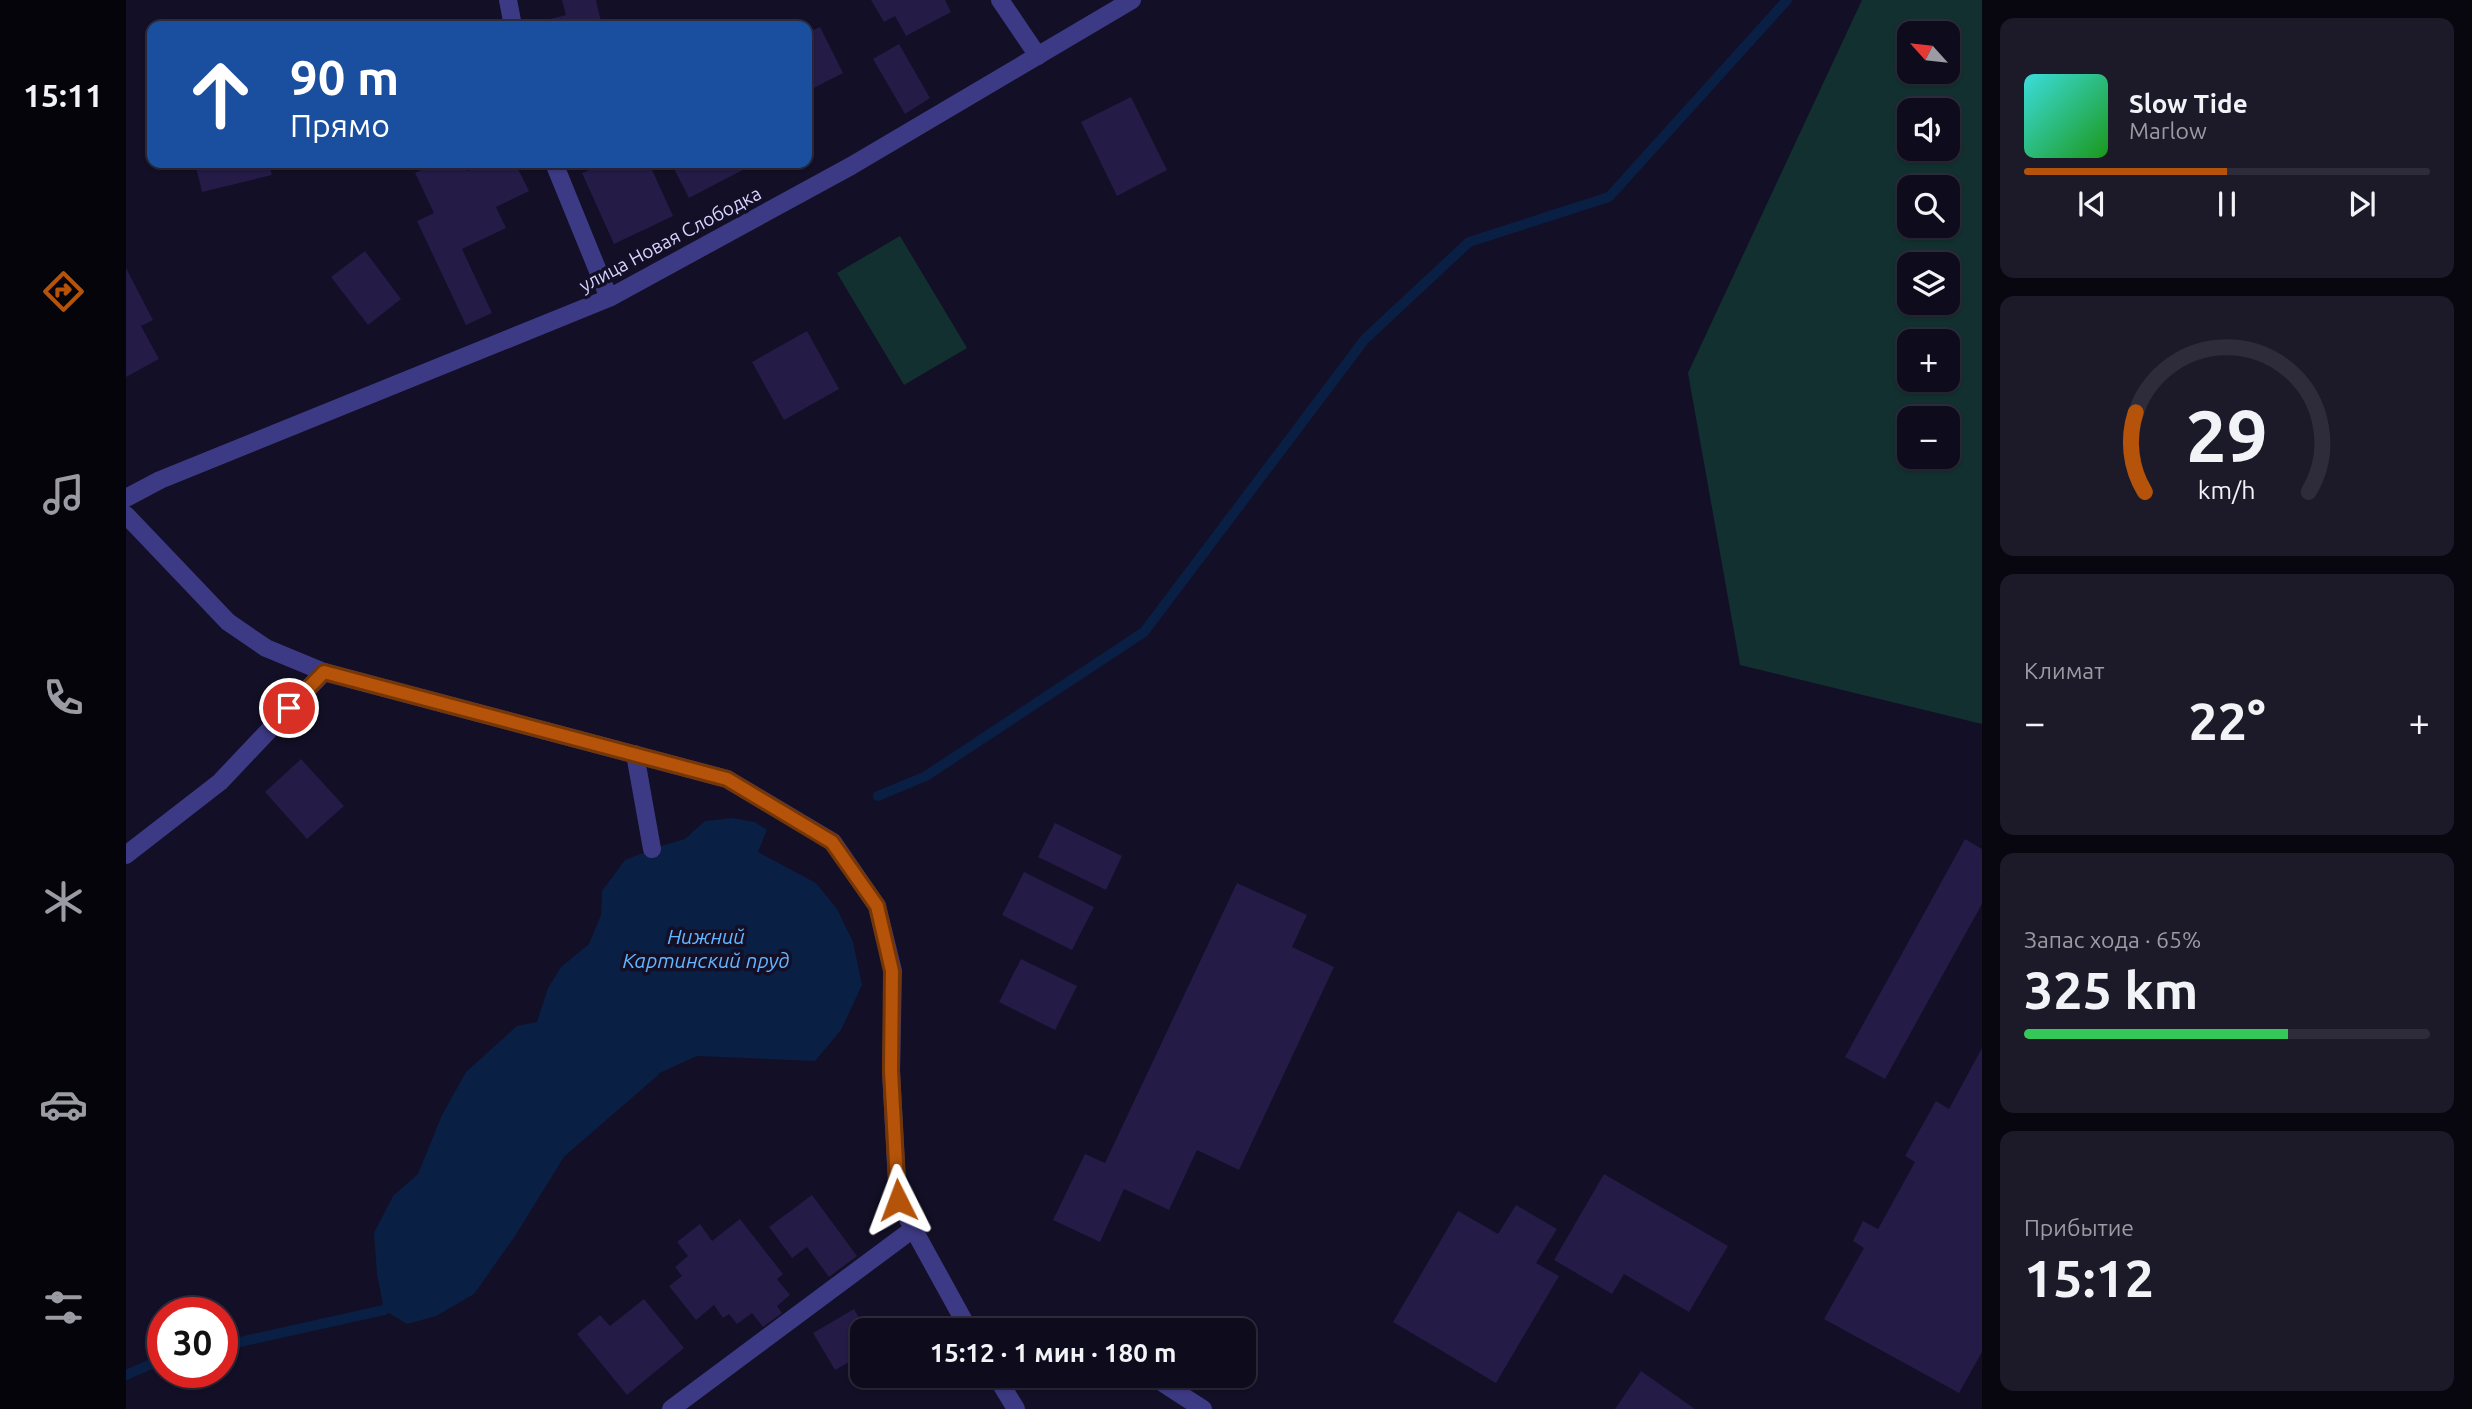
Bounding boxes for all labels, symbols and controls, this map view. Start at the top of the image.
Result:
north arrow [1897,21,1960,84]
map controls [1897,21,1960,469]
icon: ahead [175,49,266,140]
text: 90 m [290,49,399,104]
text: 15:11 [23,77,103,113]
text: Slow Tide [2129,89,2248,118]
button: sound [1897,98,1960,161]
text: Прямо [290,107,390,143]
text: Marlow [2129,118,2207,143]
button: search [1897,175,1960,238]
street label: улица Новая Слободка [575,182,765,296]
icon: previous [2073,185,2111,223]
icon: pause [2208,185,2246,223]
icon: next [2343,185,2381,223]
button: layers [1897,252,1960,315]
icon: directions [39,267,88,316]
button: + [1897,329,1960,392]
text: 29 [2186,395,2268,477]
button: − [1897,406,1960,469]
icon: music [39,470,88,519]
text: km/h [2198,476,2256,504]
text: Климат [2024,658,2104,683]
icon: phone [39,673,88,722]
pin [259,678,319,738]
icon: arrive [270,689,308,727]
text: 22° [2188,692,2266,750]
text: − [2024,701,2045,743]
text: + [2409,701,2430,743]
icon: climate [39,877,88,926]
water label: Нижний Картинский пруд [622,924,790,972]
text: Запас хода · 65% [2024,927,2201,952]
text: 325 km [2024,961,2198,1019]
icon: car [39,1080,88,1129]
position arrow [861,1163,935,1237]
text: Прибытие [2024,1215,2134,1240]
text: 15:12 [2024,1249,2154,1307]
icon: filters [39,1283,88,1332]
speed limit sign: 30 [147,1297,238,1388]
text: 15:12 · 1 мин · 180 m [930,1338,1176,1367]

